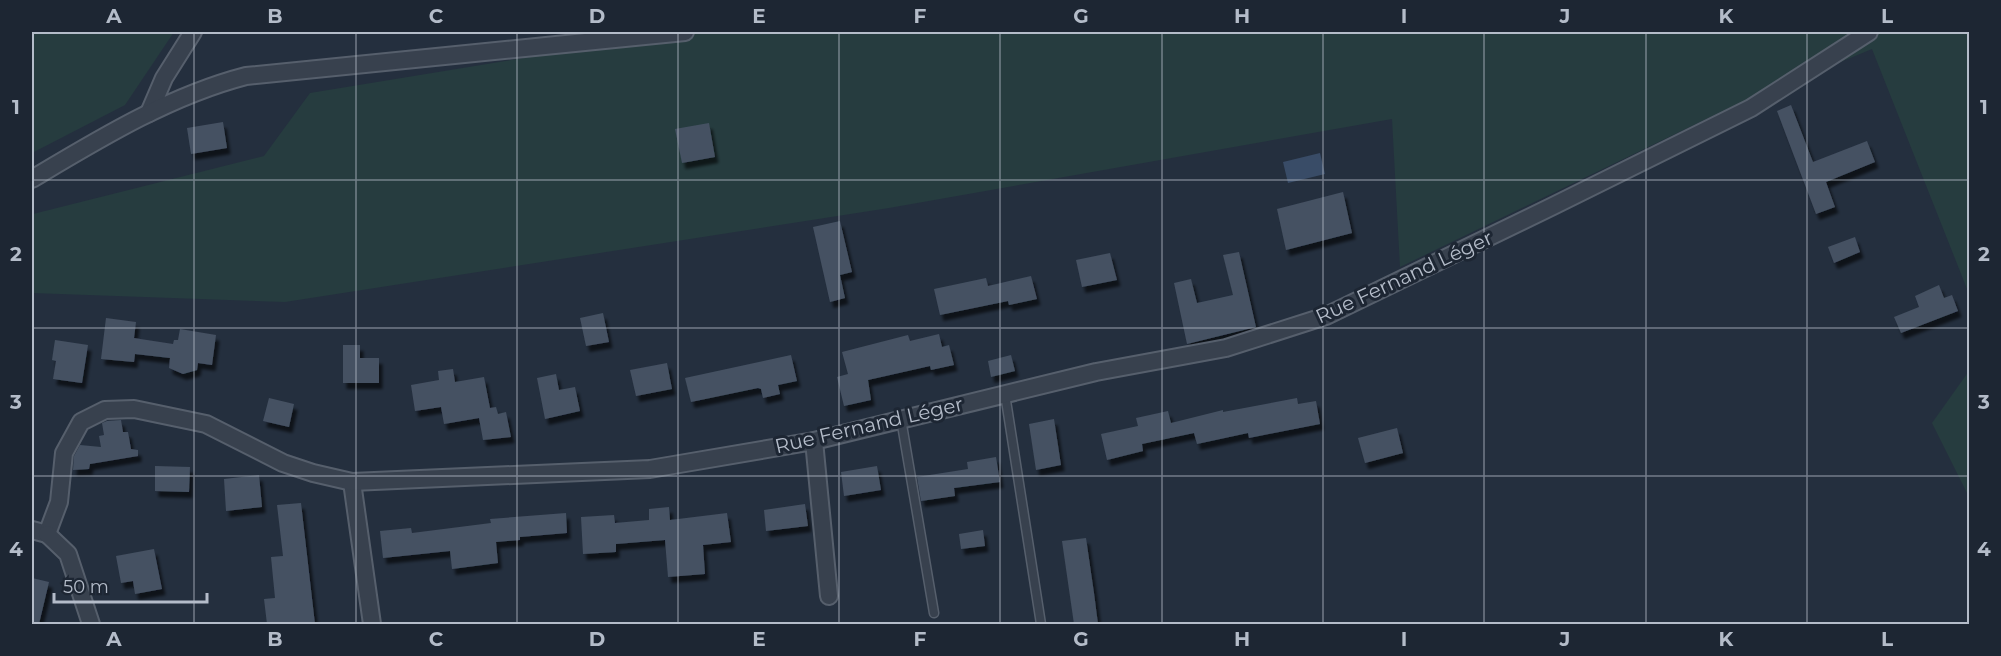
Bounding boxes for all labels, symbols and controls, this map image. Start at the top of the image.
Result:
text: A [105,4,122,28]
text: B [267,4,283,28]
text: C [429,4,444,28]
text: D [589,4,605,28]
text: E [752,4,766,28]
text: F [914,4,927,28]
text: G [1073,4,1089,28]
text: H [1234,4,1250,28]
text: I [1401,4,1407,28]
text: J [1559,4,1570,28]
text: K [1719,4,1735,28]
text: L [1881,4,1893,28]
text: 1 [12,95,20,119]
text: 1 [1980,95,1988,119]
street label: Rue Fernand Léger [1312,225,1496,329]
text: 2 [10,242,22,266]
text: 2 [1978,242,1990,266]
text: 3 [9,390,22,414]
text: 3 [1977,390,1990,414]
street label: Rue Fernand Léger [772,392,966,458]
text: 4 [9,537,23,561]
text: 4 [1977,537,1991,561]
scale bar [54,566,207,604]
text: 50 m [63,576,109,598]
text: A [105,627,122,651]
text: B [267,627,283,651]
text: C [429,627,444,651]
text: D [589,627,605,651]
text: E [752,627,766,651]
text: F [914,627,927,651]
text: G [1073,627,1089,651]
text: H [1234,627,1250,651]
text: I [1401,627,1407,651]
text: J [1559,627,1570,651]
text: K [1719,627,1735,651]
text: L [1881,627,1893,651]

